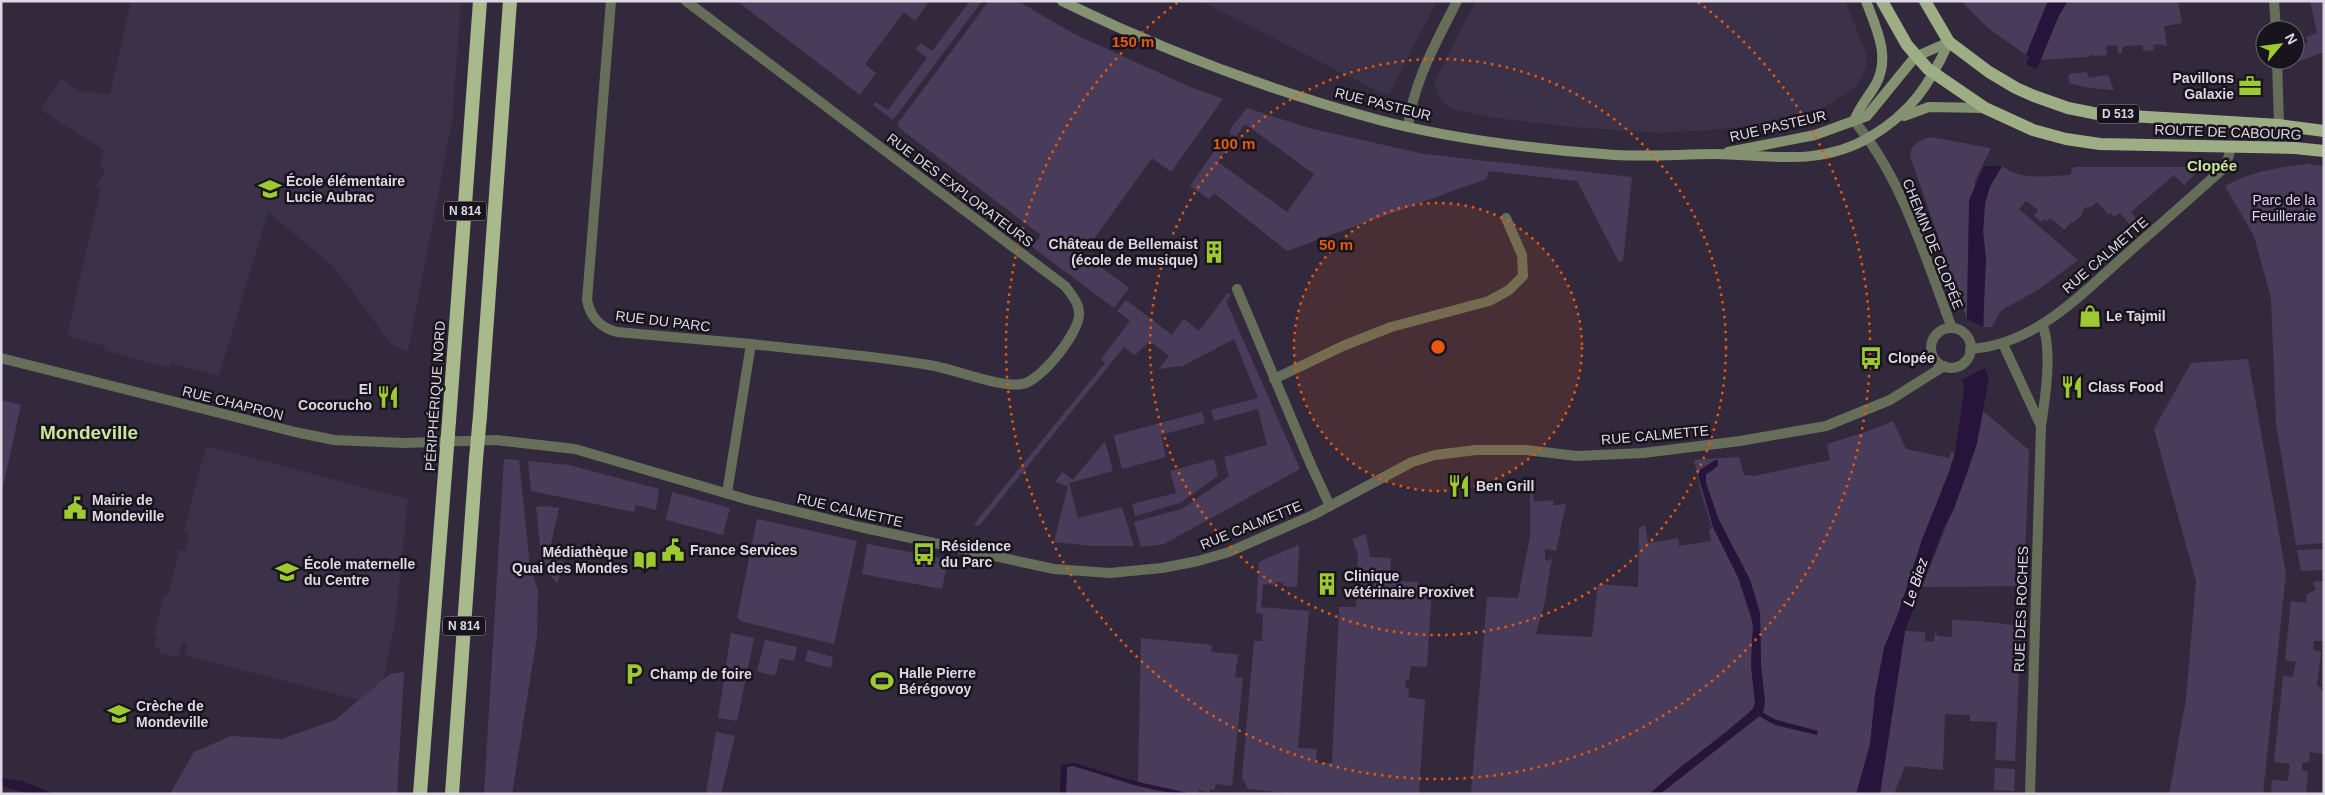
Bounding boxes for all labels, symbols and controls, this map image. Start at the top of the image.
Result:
north arrow [2255,20,2305,70]
text: N [2282,30,2301,47]
text: 150 m [1112,33,1154,50]
place label: Pavillons Galaxie [2173,70,2234,102]
office icon: Pavillons Galaxie [2237,73,2263,99]
street label: RUE PASTEUR [1333,84,1433,124]
road number: D 513 [2097,105,2139,124]
street label: RUE PASTEUR [1728,107,1828,145]
street label: ROUTE DE CABOURG [2154,121,2302,143]
street label: RUE DES EXPLORATEURS [884,130,1036,250]
text: 100 m [1213,135,1255,152]
district label: Clopée [2187,157,2237,174]
place label: École élémentaire Lucie Aubrac [286,173,405,205]
school or university icon: École élémentaire Lucie Aubrac [257,176,283,202]
street label: CHEMIN DE CLOPÉE [1900,176,1966,312]
park label: Parc de la Feuilleraie [2252,192,2317,224]
road number: N 814 [444,202,486,220]
street label: RUE CALMETTE [2059,213,2151,297]
place label: Château de Bellemaist (école de musique) [1049,236,1198,268]
text: 50 m [1319,236,1353,253]
building icon: Château de Bellemaist (école de musique) [1201,239,1227,265]
shop icon: Le Tajmil [2077,303,2103,329]
street label: RUE DU PARC [615,307,711,335]
place label: Le Tajmil [2106,308,2166,324]
street label: PÉRIPHÉRIQUE NORD [422,320,448,472]
centre of rings [1429,338,1447,356]
bus stop icon: Clopée [1858,345,1884,371]
place label: Clopée [1888,350,1935,366]
restaurant icon: Class Food [2059,374,2085,400]
place label: Class Food [2088,379,2163,395]
place label: El Cocorucho [298,381,372,413]
street label: RUE CHAPRON [181,383,285,423]
restaurant icon: El Cocorucho [375,384,401,410]
district label: Mondeville [40,422,138,443]
street label: RUE CALMETTE [1600,422,1710,448]
restaurant icon: Ben Grill [1446,473,1472,499]
place label: Ben Grill [1476,478,1534,494]
street label: RUE CALMETTE [796,490,904,530]
place label: Mairie de Mondeville [92,492,165,524]
public building icon: Mairie de Mondeville [62,495,88,521]
street label: RUE CALMETTE [1198,497,1304,553]
public building icon: France Services [660,537,686,563]
place label: Résidence du Parc [941,538,1011,570]
bus stop icon: Résidence du Parc [911,541,937,567]
place label: France Services [690,542,798,558]
place label: Médiathèque Quai des Mondes [512,544,628,576]
street label: RUE DES ROCHES [2011,546,2031,672]
library icon: Médiathèque Quai des Mondes [632,547,658,573]
water label: Le Biez [1899,555,1931,608]
place label: École maternelle du Centre [304,556,415,588]
school or university icon: École maternelle du Centre [274,559,300,585]
place label: Clinique vétérinaire Proxivet [1344,568,1474,600]
building icon: Clinique vétérinaire Proxivet [1314,571,1340,597]
road number: N 814 [443,616,485,636]
parking icon: Champ de foire [621,661,647,687]
place label: Halle Pierre Bérégovoy [899,665,976,697]
place label: Champ de foire [650,666,752,682]
sports icon: Halle Pierre Bérégovoy [869,668,895,694]
place label: Crèche de Mondeville [136,698,209,730]
school or university icon: Crèche de Mondeville [106,701,132,727]

